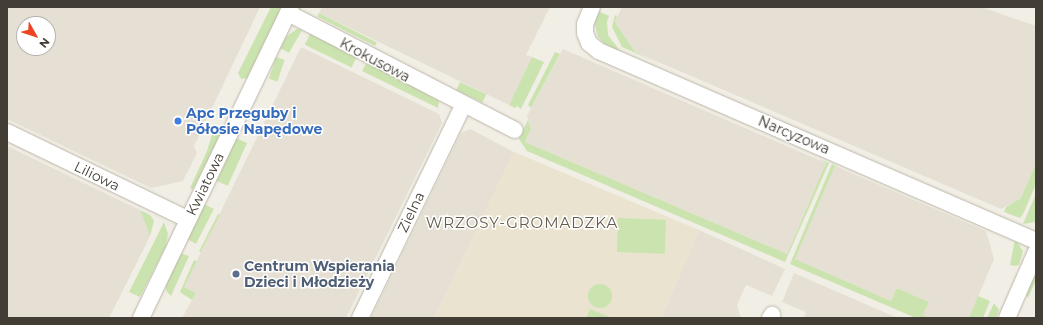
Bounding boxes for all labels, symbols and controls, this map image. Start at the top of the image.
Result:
north arrow [16,16,56,56]
street label: Krokusowa [337,34,413,86]
text: N [36,35,53,51]
place label: Apc Przeguby i Półosie Napędowe [186,105,322,138]
street label: Narcyzowa [756,112,832,158]
marker: Apc Przeguby i Półosie Napędowe [173,116,183,126]
street label: Kwiatowa [183,150,227,218]
street label: Liliowa [72,158,122,194]
street label: Zielna [394,189,428,235]
district label: WRZOSY-GROMADZKA [426,214,618,232]
place label: Centrum Wspierania Dzieci i Młodzieży [244,258,395,290]
marker: Centrum Wspierania Dzieci i Młodzieży [231,269,241,279]

